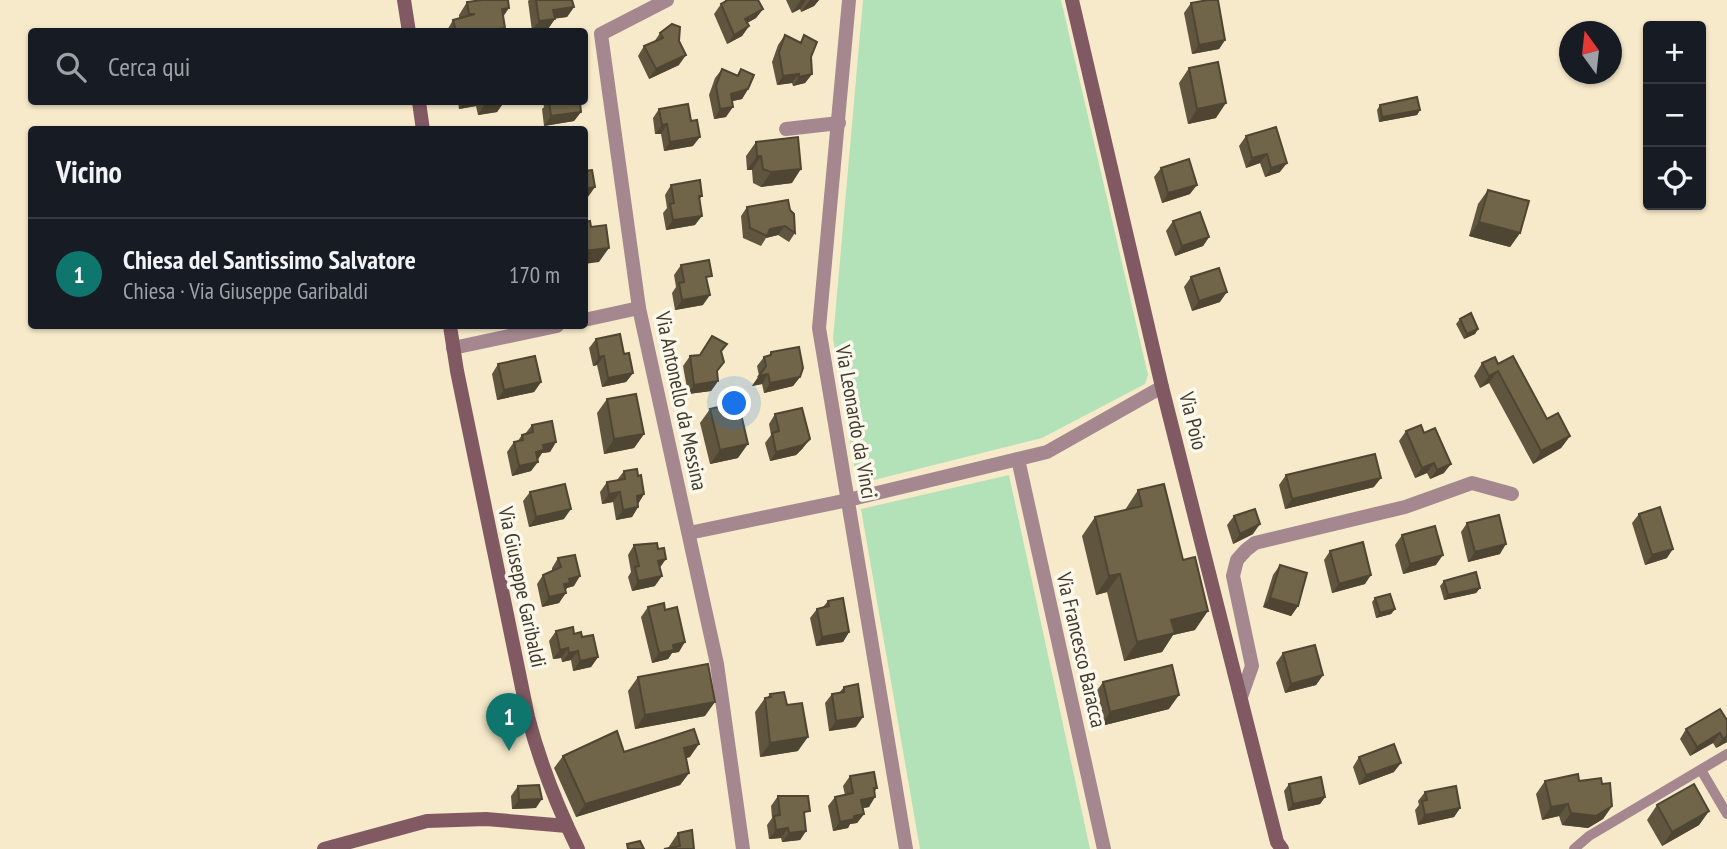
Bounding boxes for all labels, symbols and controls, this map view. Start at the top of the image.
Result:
north arrow [1559,21,1622,84]
map controls [1643,21,1706,210]
button: + [1643,21,1706,84]
search box [28,28,588,105]
icon: search [52,48,90,86]
text: Cerca qui [108,50,190,83]
button: − [1643,84,1706,147]
button: locate [1643,147,1706,210]
text: Vicino [56,152,122,191]
text: Chiesa del Santissimo Salvatore [123,243,416,276]
text: 1 [74,260,85,289]
text: 170 m [509,260,560,289]
text: Chiesa · Via Giuseppe Garibaldi [123,276,368,305]
street label: Via Antonello da Messina [649,308,714,493]
street label: Via Leonardo da Vinci [830,342,883,501]
your location [717,386,751,420]
street label: Via Poio [1173,388,1214,453]
street label: Via Giuseppe Garibaldi [492,503,553,670]
street label: Via Francesco Baracca [1050,569,1112,730]
pin: 1 [486,693,532,751]

